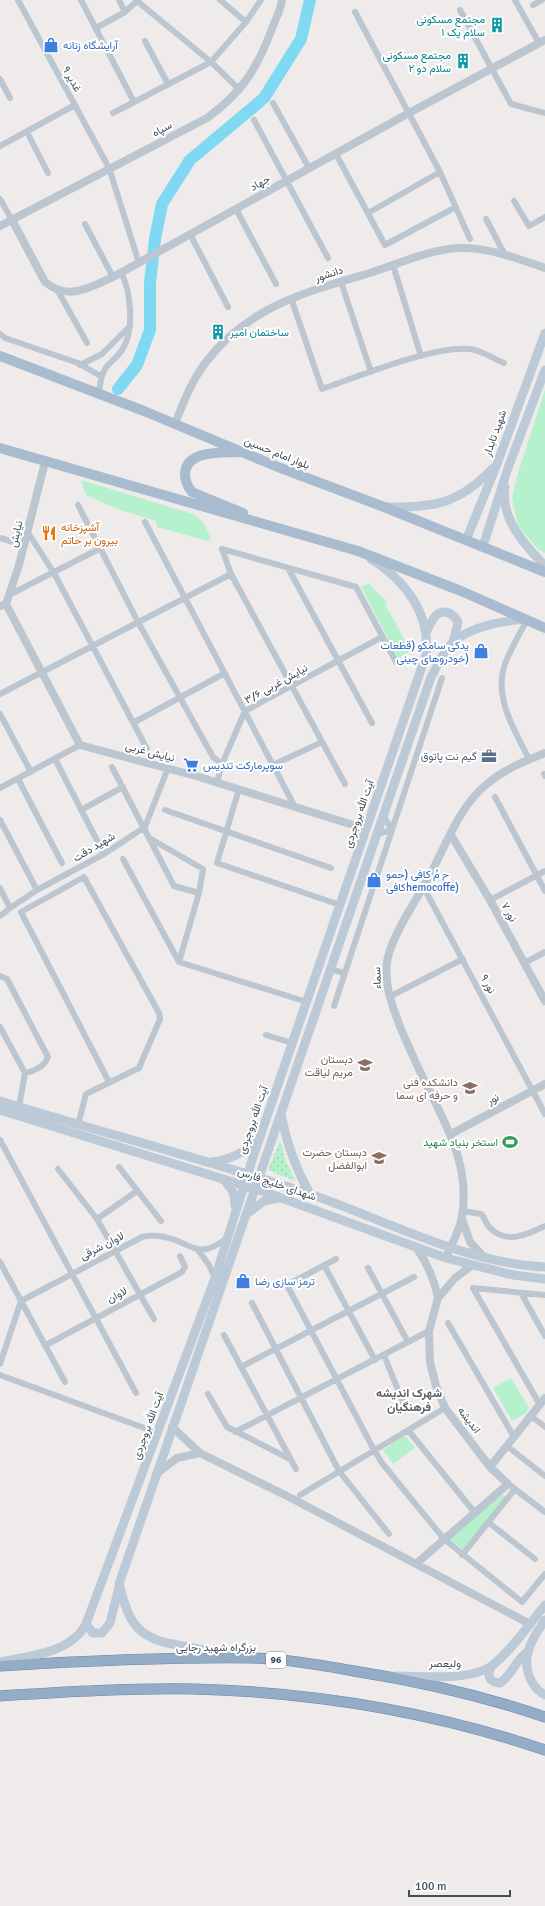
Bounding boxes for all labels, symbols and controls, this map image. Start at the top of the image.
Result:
place label: مجتمع مسکونی سلام یک ۱ [416,13,485,40]
building icon: مجتمع مسکونی سلام یک ۱ [488,16,506,34]
shop icon: آرایشگاه زنانه [42,36,60,54]
place label: آرایشگاه زنانه [63,39,119,52]
place label: مجتمع مسکونی سلام دو ۲ [382,49,451,76]
building icon: مجتمع مسکونی سلام دو ۲ [454,52,472,70]
street label: غدیر ۹ [60,64,84,94]
street label: سپاه [150,118,175,140]
street label: جهاد [248,172,272,194]
street label: دانشور [312,263,345,285]
building icon: ساختمان امیر [209,323,227,341]
place label: ساختمان امیر [229,326,289,339]
street label: شهید تابدار [480,408,509,459]
street label: بلوار امام حسین [242,434,312,473]
street label: نیایش [6,519,26,549]
place label: آشپزخانه بیرون بر حاتم [61,521,118,548]
restaurant icon: آشپزخانه بیرون بر حاتم [40,524,58,542]
place label: یدکی سامکو (قطعات خودروهای چینی) [380,639,469,666]
shop icon: یدکی سامکو (قطعات خودروهای چینی) [472,642,490,660]
street label: نیایش غربی ۳/۶ [242,661,310,707]
street label: نیایش غربی [124,739,176,765]
office icon: گیم نت پاتوق [480,747,498,765]
place label: گیم نت پاتوق [421,750,477,764]
supermarket icon: سوپرمارکت تندیس [182,756,200,774]
place label: سوپرمارکت تندیس [203,759,283,773]
street label: آیت الله بروجردی [341,777,377,850]
street label: شهید دقت [71,829,118,865]
place label: حِ مُ کافی (حمو کافیhemocoffe) [386,868,459,894]
shop icon: حِ مُ کافی (حمو کافیhemocoffe) [365,871,383,889]
street label: نور ۷ [498,900,520,924]
street label: سماء [370,966,384,989]
street label: نور ۹ [478,972,498,996]
place label: دبستان مریم لیاقت [305,1053,353,1080]
school or university icon: دبستان مریم لیاقت [356,1056,374,1074]
place label: دانشکده فنی و حرفه ای سما [396,1076,458,1102]
school or university icon: دانشکده فنی و حرفه ای سما [461,1079,479,1097]
street label: آیت الله بروجردی [235,1083,271,1156]
street label: نور [484,1090,501,1108]
sports icon: استخر بنیاد شهید [501,1133,519,1151]
place label: استخر بنیاد شهید [423,1136,498,1149]
place label: دبستان حضرت ابوالفضل [302,1146,367,1172]
school or university icon: دبستان حضرت ابوالفضل [370,1149,388,1167]
street label: شهدای خلیج فارس [236,1165,318,1205]
street label: لاوان شرقی [78,1229,126,1263]
shop icon: ترمز سازی رضا [234,1272,252,1290]
place label: ترمز سازی رضا [255,1275,315,1288]
street label: لاوان [105,1284,129,1306]
district label: شهرک اندیشه فرهنگیان [376,1386,442,1415]
street label: آیت الله بروجردی [130,1389,167,1462]
street label: اندیشه [455,1404,483,1436]
street label: بزرگراه شهید رجایی [176,1641,256,1654]
road number: 96 [266,1652,286,1668]
street label: ولیعصر [428,1657,461,1670]
scale bar [409,1872,510,1898]
text: 100 m [415,1879,447,1894]

